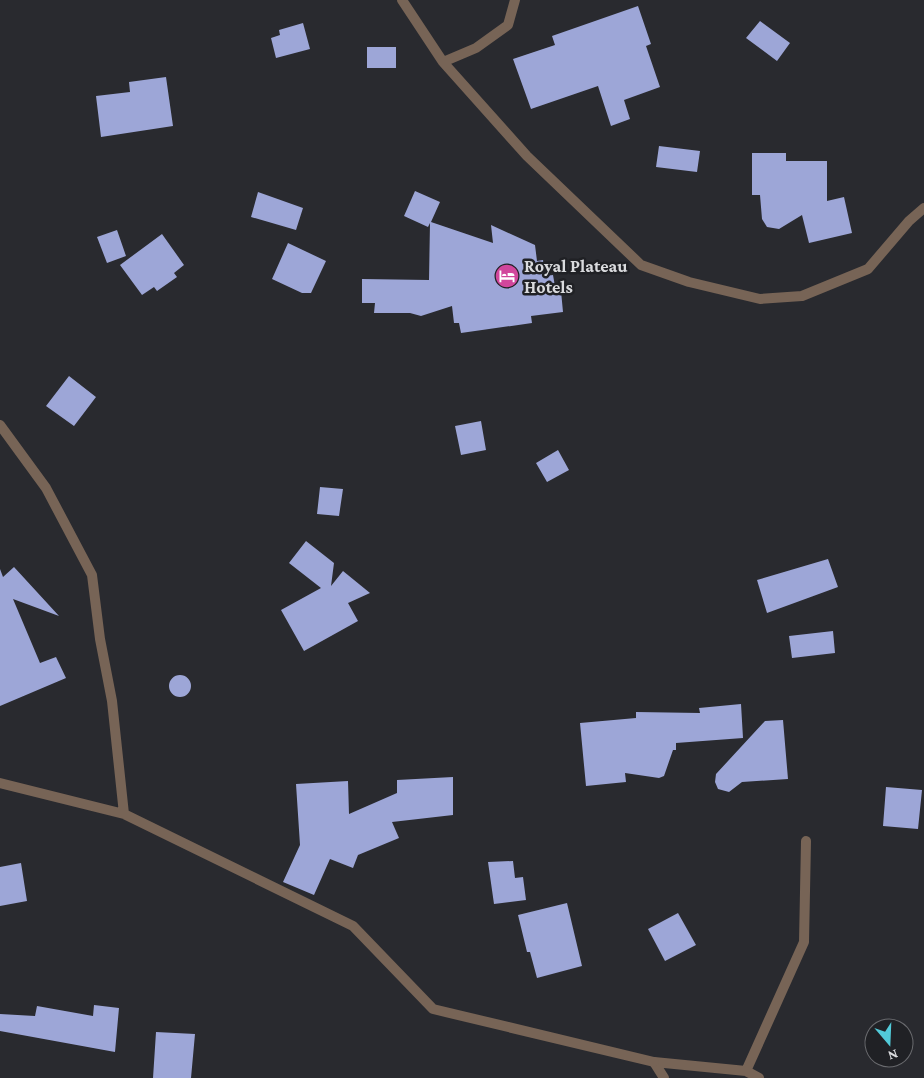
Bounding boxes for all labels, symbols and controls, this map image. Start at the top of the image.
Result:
place label: Royal Plateau Hotels [524,256,628,297]
hotel icon: Royal Plateau Hotels [494,263,520,289]
north arrow [864,1018,914,1068]
text: N [886,1046,900,1065]

